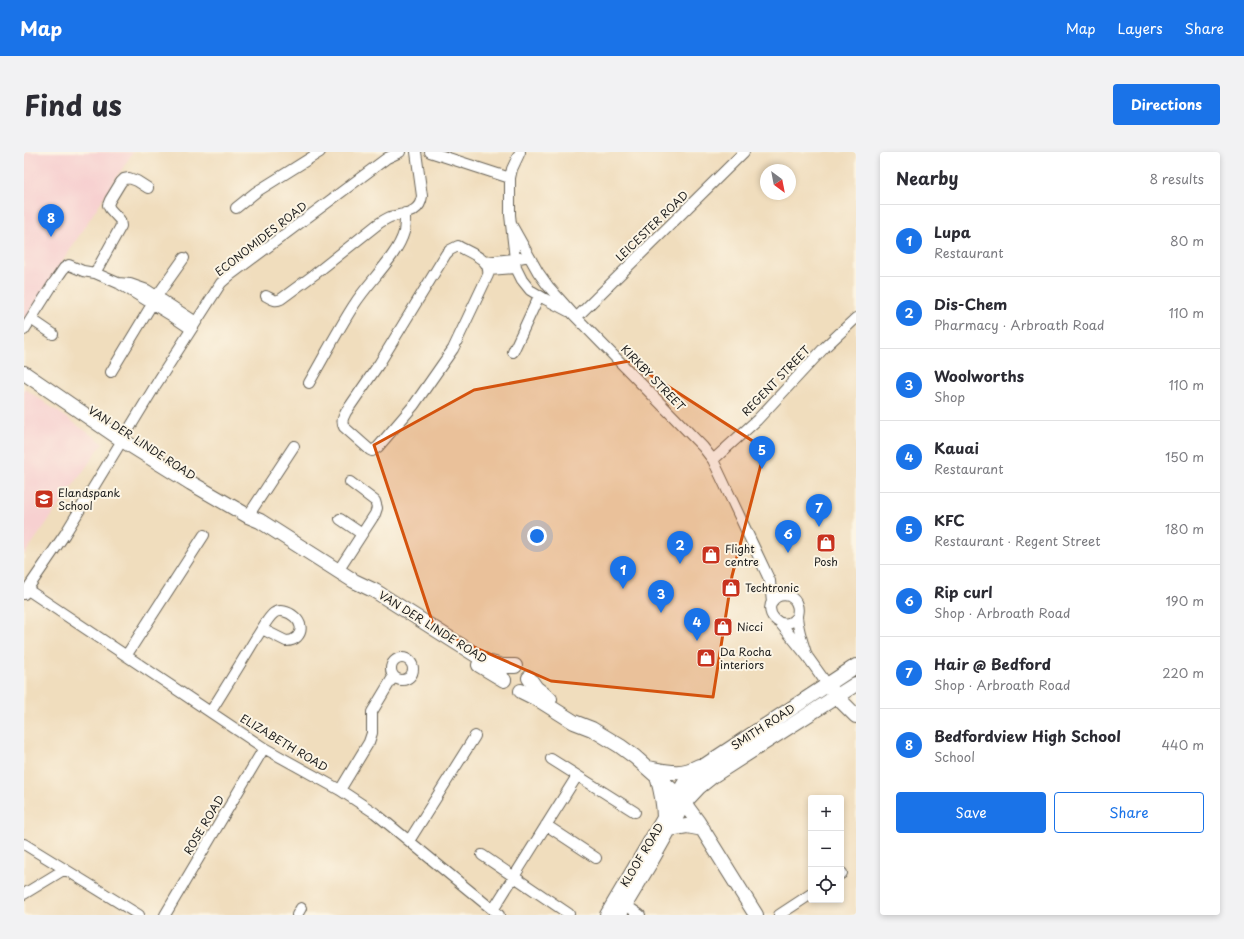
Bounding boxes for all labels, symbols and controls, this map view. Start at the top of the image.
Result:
text: Map [20,14,62,42]
text: Map [1066,18,1096,39]
text: Layers [1118,18,1163,39]
text: Share [1185,18,1224,39]
text: Find us [24,83,122,126]
button: Directions [1113,84,1220,125]
north arrow [760,164,796,200]
text: Nearby [896,165,958,191]
text: 8 results [1150,169,1204,188]
street label: LEICESTER ROAD [611,186,692,265]
street label: ECONOMIDES ROAD [211,197,310,280]
pin: 8 [38,204,64,237]
text: Lupa [934,220,971,243]
text: 1 [906,231,912,250]
text: 80 m [1170,231,1204,250]
text: Restaurant [934,243,1004,262]
text: Dis-Chem [934,292,1007,315]
text: 2 [904,303,914,322]
text: 110 m [1169,303,1204,322]
text: Pharmacy · Arbroath Road [934,315,1105,334]
street label: KIRKBY STREET [617,341,690,415]
street label: REGENT STREET [737,341,814,420]
text: Woolworths [934,364,1024,387]
text: 3 [905,375,913,394]
text: 110 m [1169,375,1204,394]
text: Shop [934,387,965,406]
street label: VAN DER LINDE ROAD [85,401,199,484]
pin: 5 [749,436,775,469]
text: Kauai [934,436,979,459]
text: 4 [905,447,913,466]
text: 150 m [1165,447,1204,466]
text: Restaurant [934,459,1004,478]
place label: Elandspank School [58,484,121,514]
school or university icon: Elandspank School [33,488,55,510]
pin: 7 [806,494,832,527]
text: KFC [934,508,965,531]
text: 5 [905,519,913,538]
text: 180 m [1165,519,1204,538]
pin: 6 [775,520,801,553]
your location [527,526,547,546]
pin: 2 [667,531,693,564]
text: Restaurant · Regent Street [934,531,1101,550]
shop icon: Posh [815,532,837,554]
place label: Flight centre [725,540,759,570]
shop icon: Flight centre [700,544,722,566]
place label: Posh [814,553,838,570]
pin: 1 [610,556,636,589]
shop icon: Techtronic [720,577,742,599]
place label: Techtronic [745,579,799,596]
pin: 3 [648,580,674,613]
text: Rip curl [934,580,993,603]
street label: VAN DER LINDE ROAD [376,586,491,667]
text: 6 [904,591,914,610]
text: 190 m [1165,591,1204,610]
text: Shop · Arbroath Road [934,603,1070,622]
pin: 4 [684,608,710,641]
shop icon: Nicci [712,616,734,638]
place label: Nicci [737,618,763,635]
place label: Da Rocha interiors [720,643,772,673]
shop icon: Da Rocha interiors [695,647,717,669]
text: Hair @ Bedford [934,652,1051,675]
text: 7 [905,663,913,682]
text: 220 m [1162,663,1204,682]
text: Shop · Arbroath Road [934,675,1070,694]
street label: SMITH ROAD [727,700,798,754]
street label: ELIZABETH ROAD [237,710,331,776]
text: Bedfordview High School [934,724,1121,747]
text: 8 [905,735,913,754]
text: 440 m [1161,735,1204,754]
text: School [934,747,975,766]
street label: ROSE ROAD [179,792,228,858]
button: Save [896,792,1046,833]
button: Share [1054,792,1204,833]
map controls [808,795,844,903]
button: + [808,795,844,831]
street label: KLOOF ROAD [616,819,668,890]
button: − [808,831,844,867]
button: locate [808,867,844,903]

